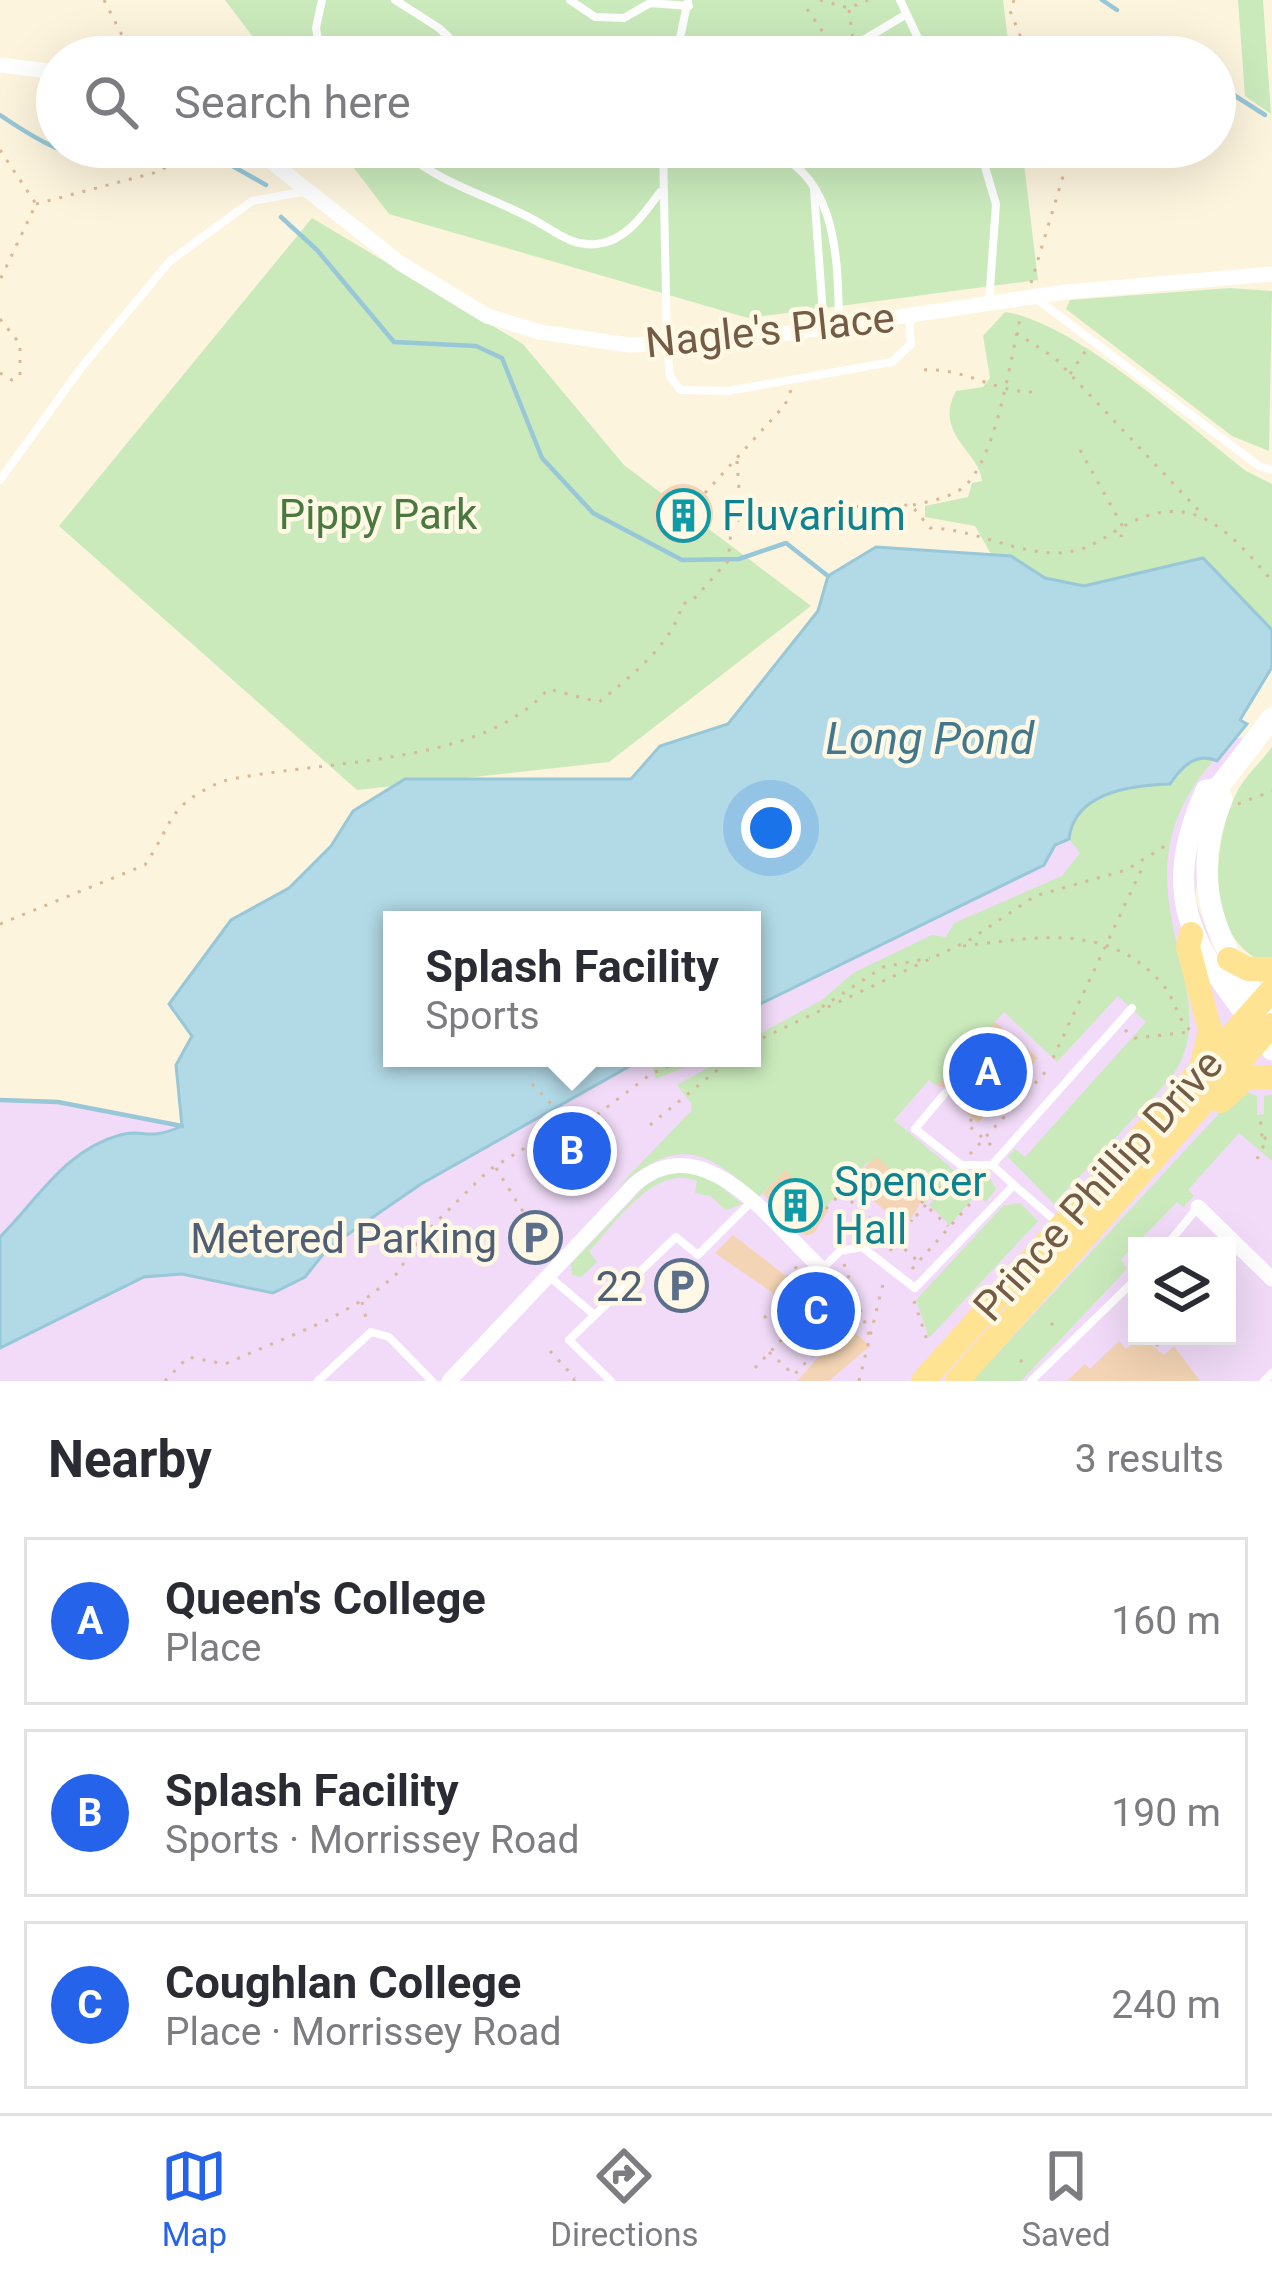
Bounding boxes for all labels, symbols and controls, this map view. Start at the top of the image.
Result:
search box [36,36,1236,168]
icon: search [78,69,144,135]
text: Search here [174,76,411,129]
street label: Nagle's Place [643,293,897,367]
building icon: Fluvarium [655,487,711,543]
park label: Pippy Park [279,490,478,539]
place label: Fluvarium [722,491,906,540]
water label: Long Pond [826,712,1036,765]
your location [741,798,801,858]
popup [383,911,761,1067]
text: Splash Facility [425,940,719,993]
text: Sports [425,993,540,1039]
pin: A [949,1027,1027,1117]
street label: Prince Phillip Drive [963,1039,1233,1331]
pin: B [533,1106,611,1196]
place label: Spencer Hall [834,1157,986,1254]
building icon: Spencer Hall [767,1177,823,1233]
parking icon: Metered Parking [508,1210,564,1266]
place label: Metered Parking [190,1214,497,1263]
map controls [1128,1237,1236,1345]
button: layers [1128,1237,1236,1345]
parking icon: 22 [654,1258,710,1314]
place label: 22 [596,1262,643,1311]
pin: C [777,1266,855,1356]
text: Nearby [48,1430,212,1489]
text: 3 results [1075,1436,1224,1482]
text: Queen's College [165,1572,486,1625]
text: A [77,1598,103,1644]
text: 160 m [1111,1598,1221,1644]
text: Place [165,1625,261,1671]
text: Splash Facility [165,1764,459,1817]
text: B [78,1790,102,1836]
text: 190 m [1111,1790,1221,1836]
text: Sports · Morrissey Road [165,1817,579,1863]
text: Coughlan College [165,1956,521,2009]
text: C [77,1982,103,2028]
text: 240 m [1111,1982,1221,2028]
text: Place · Morrissey Road [165,2009,561,2055]
tab: Map [161,2143,227,2254]
tab: Directions [550,2143,699,2254]
tab: Saved [1021,2143,1111,2254]

